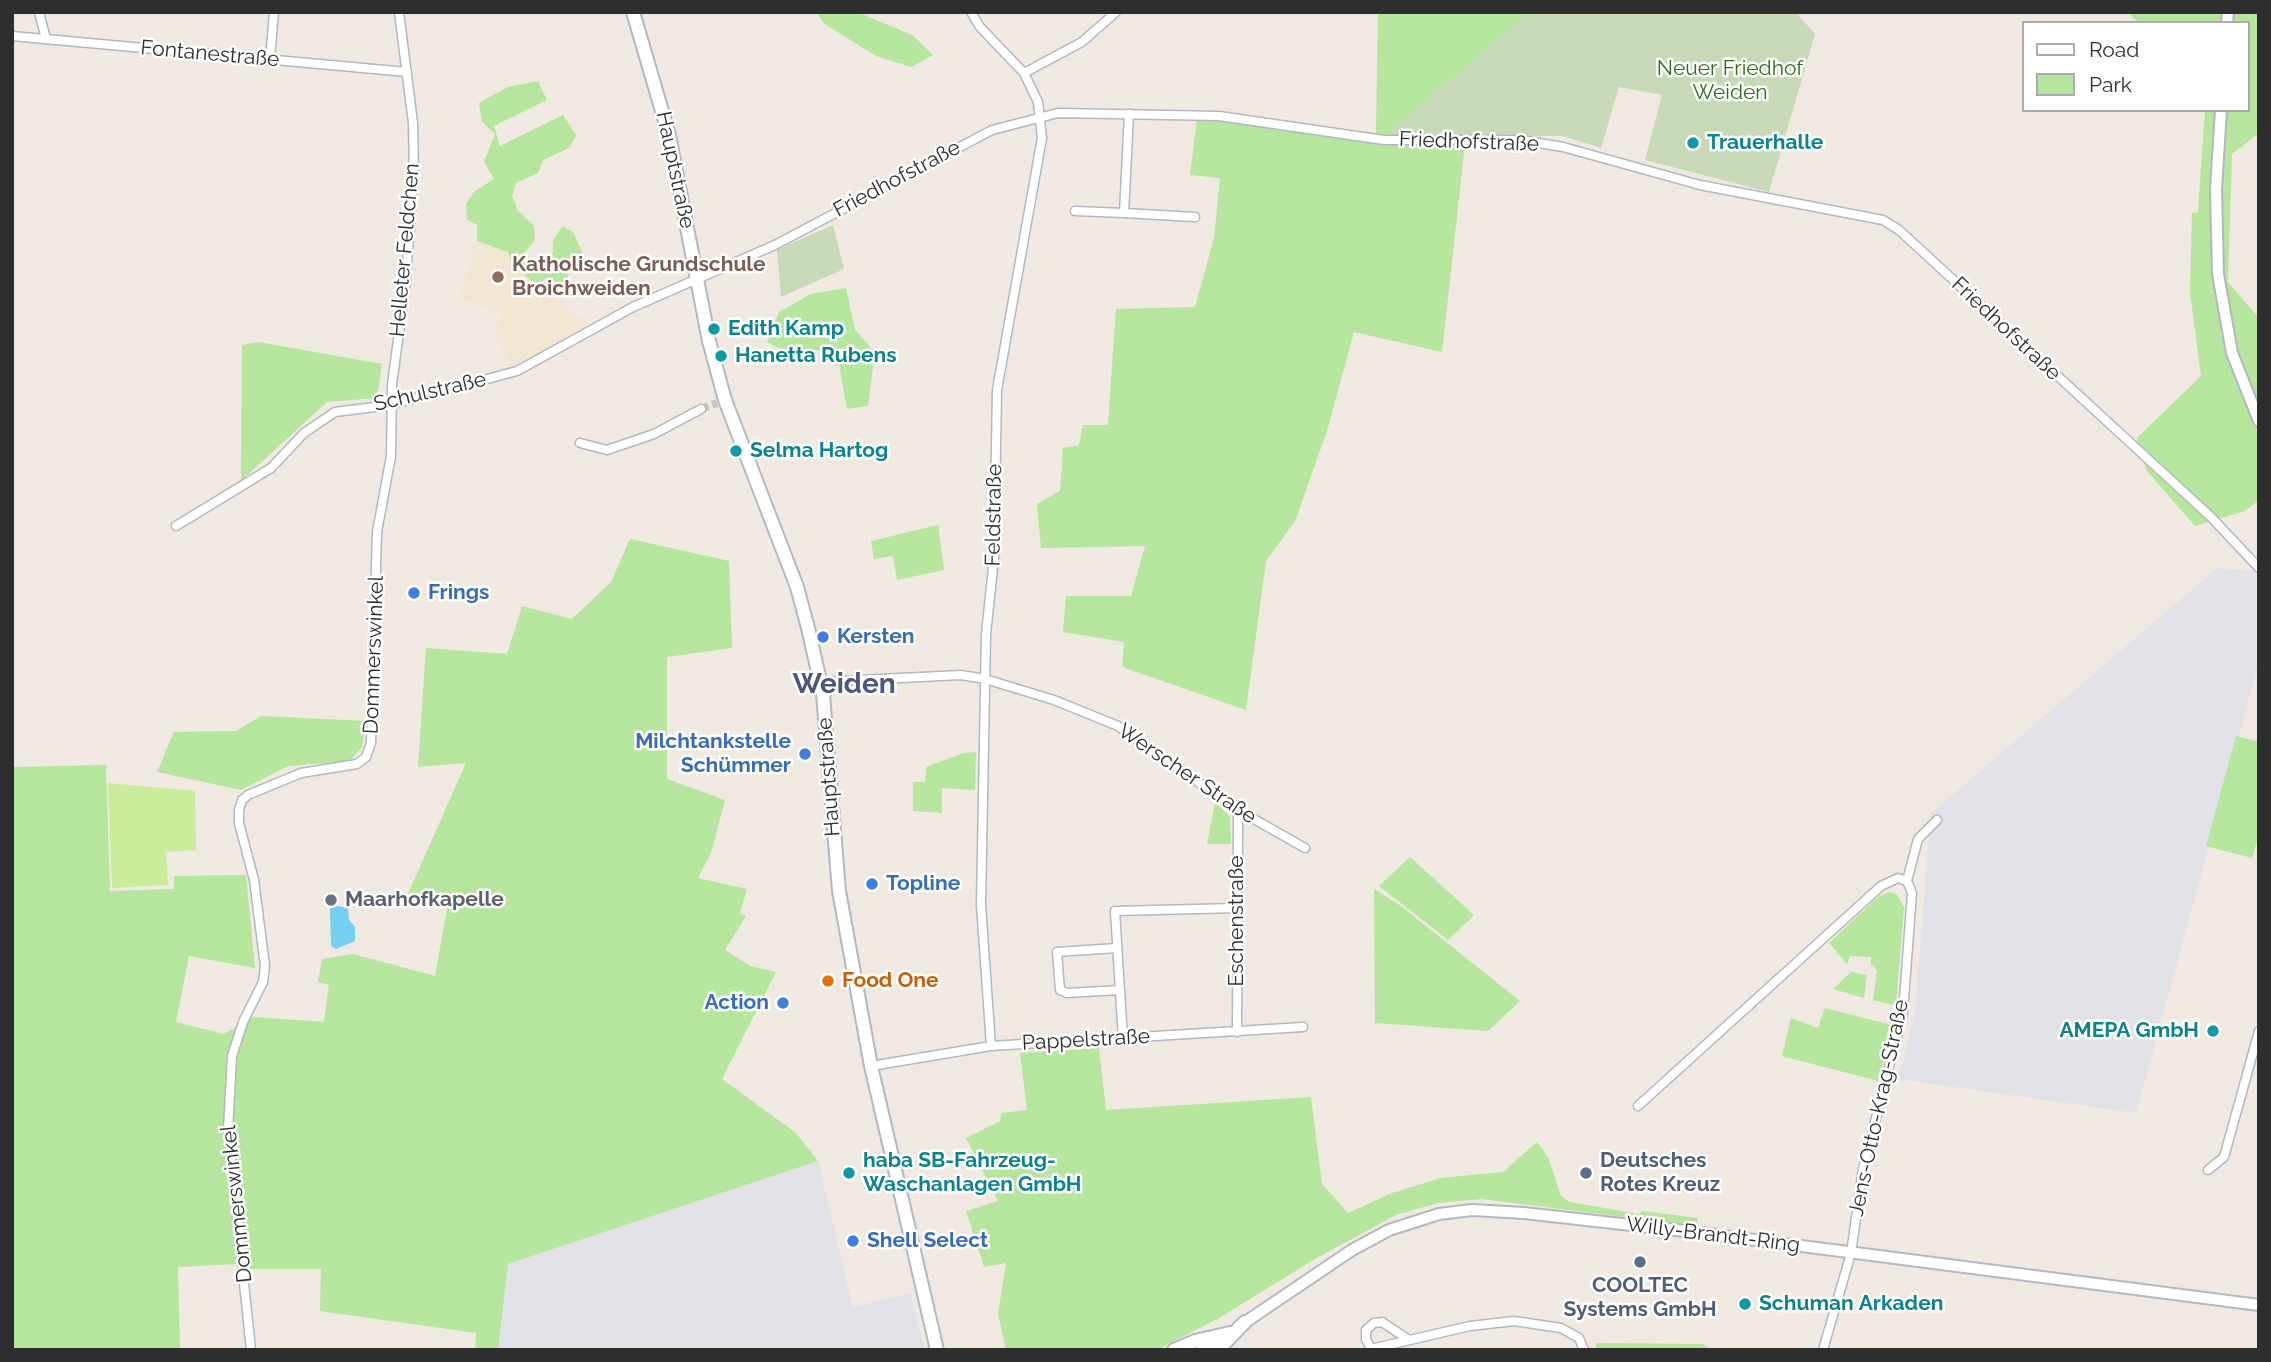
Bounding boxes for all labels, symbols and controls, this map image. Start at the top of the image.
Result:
legend [2022,21,2250,112]
street label: Fontanestraße [140,35,280,73]
text: Road [2089,37,2139,62]
park label: Neuer Friedhof Weiden [1657,56,1803,106]
text: Park [2089,72,2132,97]
street label: Hauptstraße [650,109,700,231]
street label: Friedhofstraße [1398,127,1540,157]
place label: Trauerhalle [1707,130,1823,156]
street label: Friedhofstraße [829,135,965,223]
marker: Trauerhalle [1685,135,1701,151]
street label: Helleter Feldchen [385,162,425,338]
place label: Katholische Grundschule Broichweiden [512,252,766,302]
marker: Katholische Grundschule Broichweiden [490,269,506,285]
street label: Friedhofstraße [1946,272,2066,386]
place label: Edith Kamp [728,316,844,342]
marker: Edith Kamp [706,321,722,337]
place label: Hanetta Rubens [735,343,897,369]
marker: Hanetta Rubens [713,348,729,364]
street label: Schulstraße [371,367,489,417]
place label: Selma Hartog [750,438,888,464]
marker: Selma Hartog [728,443,744,459]
street label: Feldstraße [981,463,1007,567]
street label: Dommerswinkel [359,575,389,735]
place label: Frings [428,580,489,606]
marker: Frings [406,585,422,601]
place label: Kersten [837,624,915,650]
marker: Kersten [815,629,831,645]
district label: Weiden [792,668,896,702]
street label: Hauptstraße [812,717,846,837]
street label: Werscher Straße [1113,718,1261,830]
place label: Milchtankstelle Schümmer [635,729,791,779]
marker: Milchtankstelle Schümmer [797,746,813,762]
street label: Eschenstraße [1224,855,1250,987]
place label: Topline [886,871,960,897]
marker: Topline [864,876,880,892]
place label: Maarhofkapelle [345,887,504,913]
marker: Maarhofkapelle [323,892,339,908]
place label: Food One [842,968,938,994]
marker: Food One [820,973,836,989]
place label: Action [705,990,769,1016]
marker: Action [775,995,791,1011]
street label: Jens-Otto-Krag-Straße [1844,997,1914,1219]
place label: AMEPA GmbH [2059,1018,2199,1044]
marker: AMEPA GmbH [2205,1023,2221,1039]
street label: Pappelstraße [1021,1024,1151,1056]
street label: Dommerswinkel [216,1124,258,1284]
place label: haba SB-Fahrzeug- Waschanlagen GmbH [863,1148,1081,1198]
place label: Deutsches Rotes Kreuz [1600,1148,1720,1198]
marker: haba SB-Fahrzeug- Waschanlagen GmbH [841,1165,857,1181]
marker: Deutsches Rotes Kreuz [1578,1165,1594,1181]
street label: Willy-Brandt-Ring [1625,1212,1801,1258]
place label: Shell Select [867,1228,988,1254]
marker: Shell Select [845,1233,861,1249]
marker: COOLTEC Systems GmbH [1632,1254,1648,1270]
place label: COOLTEC Systems GmbH [1563,1273,1717,1323]
place label: Schuman Arkaden [1759,1291,1943,1317]
marker: Schuman Arkaden [1737,1296,1753,1312]

